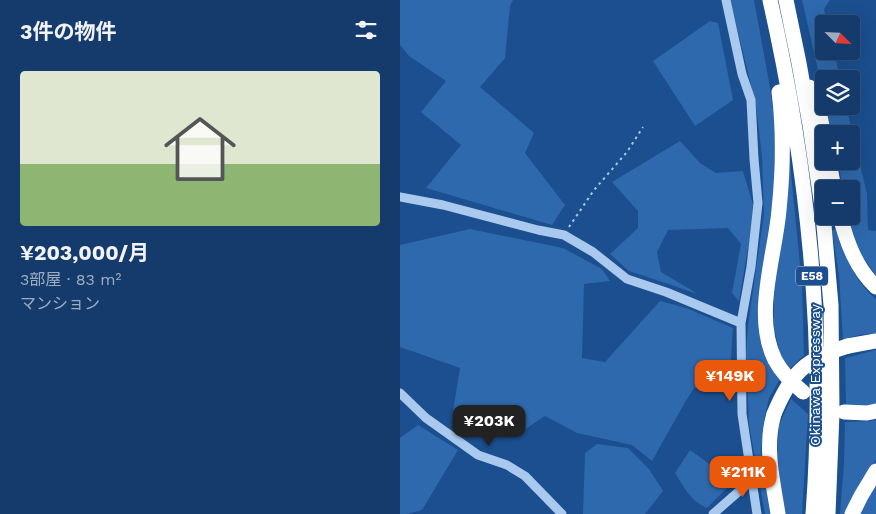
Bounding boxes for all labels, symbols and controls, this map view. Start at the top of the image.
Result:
north arrow [815,15,860,60]
map controls [815,15,860,225]
icon: filters [352,16,380,44]
text: 3件の物件 [20,19,116,44]
button: layers [815,70,860,115]
icon: home [155,104,245,194]
button: + [815,125,860,170]
button: − [815,180,860,225]
text: ¥203,000/月 [20,240,149,265]
road number: E58 [796,266,828,286]
text: 3部屋 · 83 m² [20,270,121,289]
text: マンション [20,294,100,313]
street label: Okinawa Expressway [807,303,823,446]
pin: ¥149K [695,360,765,402]
text: ¥149K [706,366,754,385]
pin: ¥203K [454,404,524,447]
text: ¥203K [464,411,514,430]
pin: ¥211K [708,456,778,498]
text: ¥211K [720,462,766,481]

